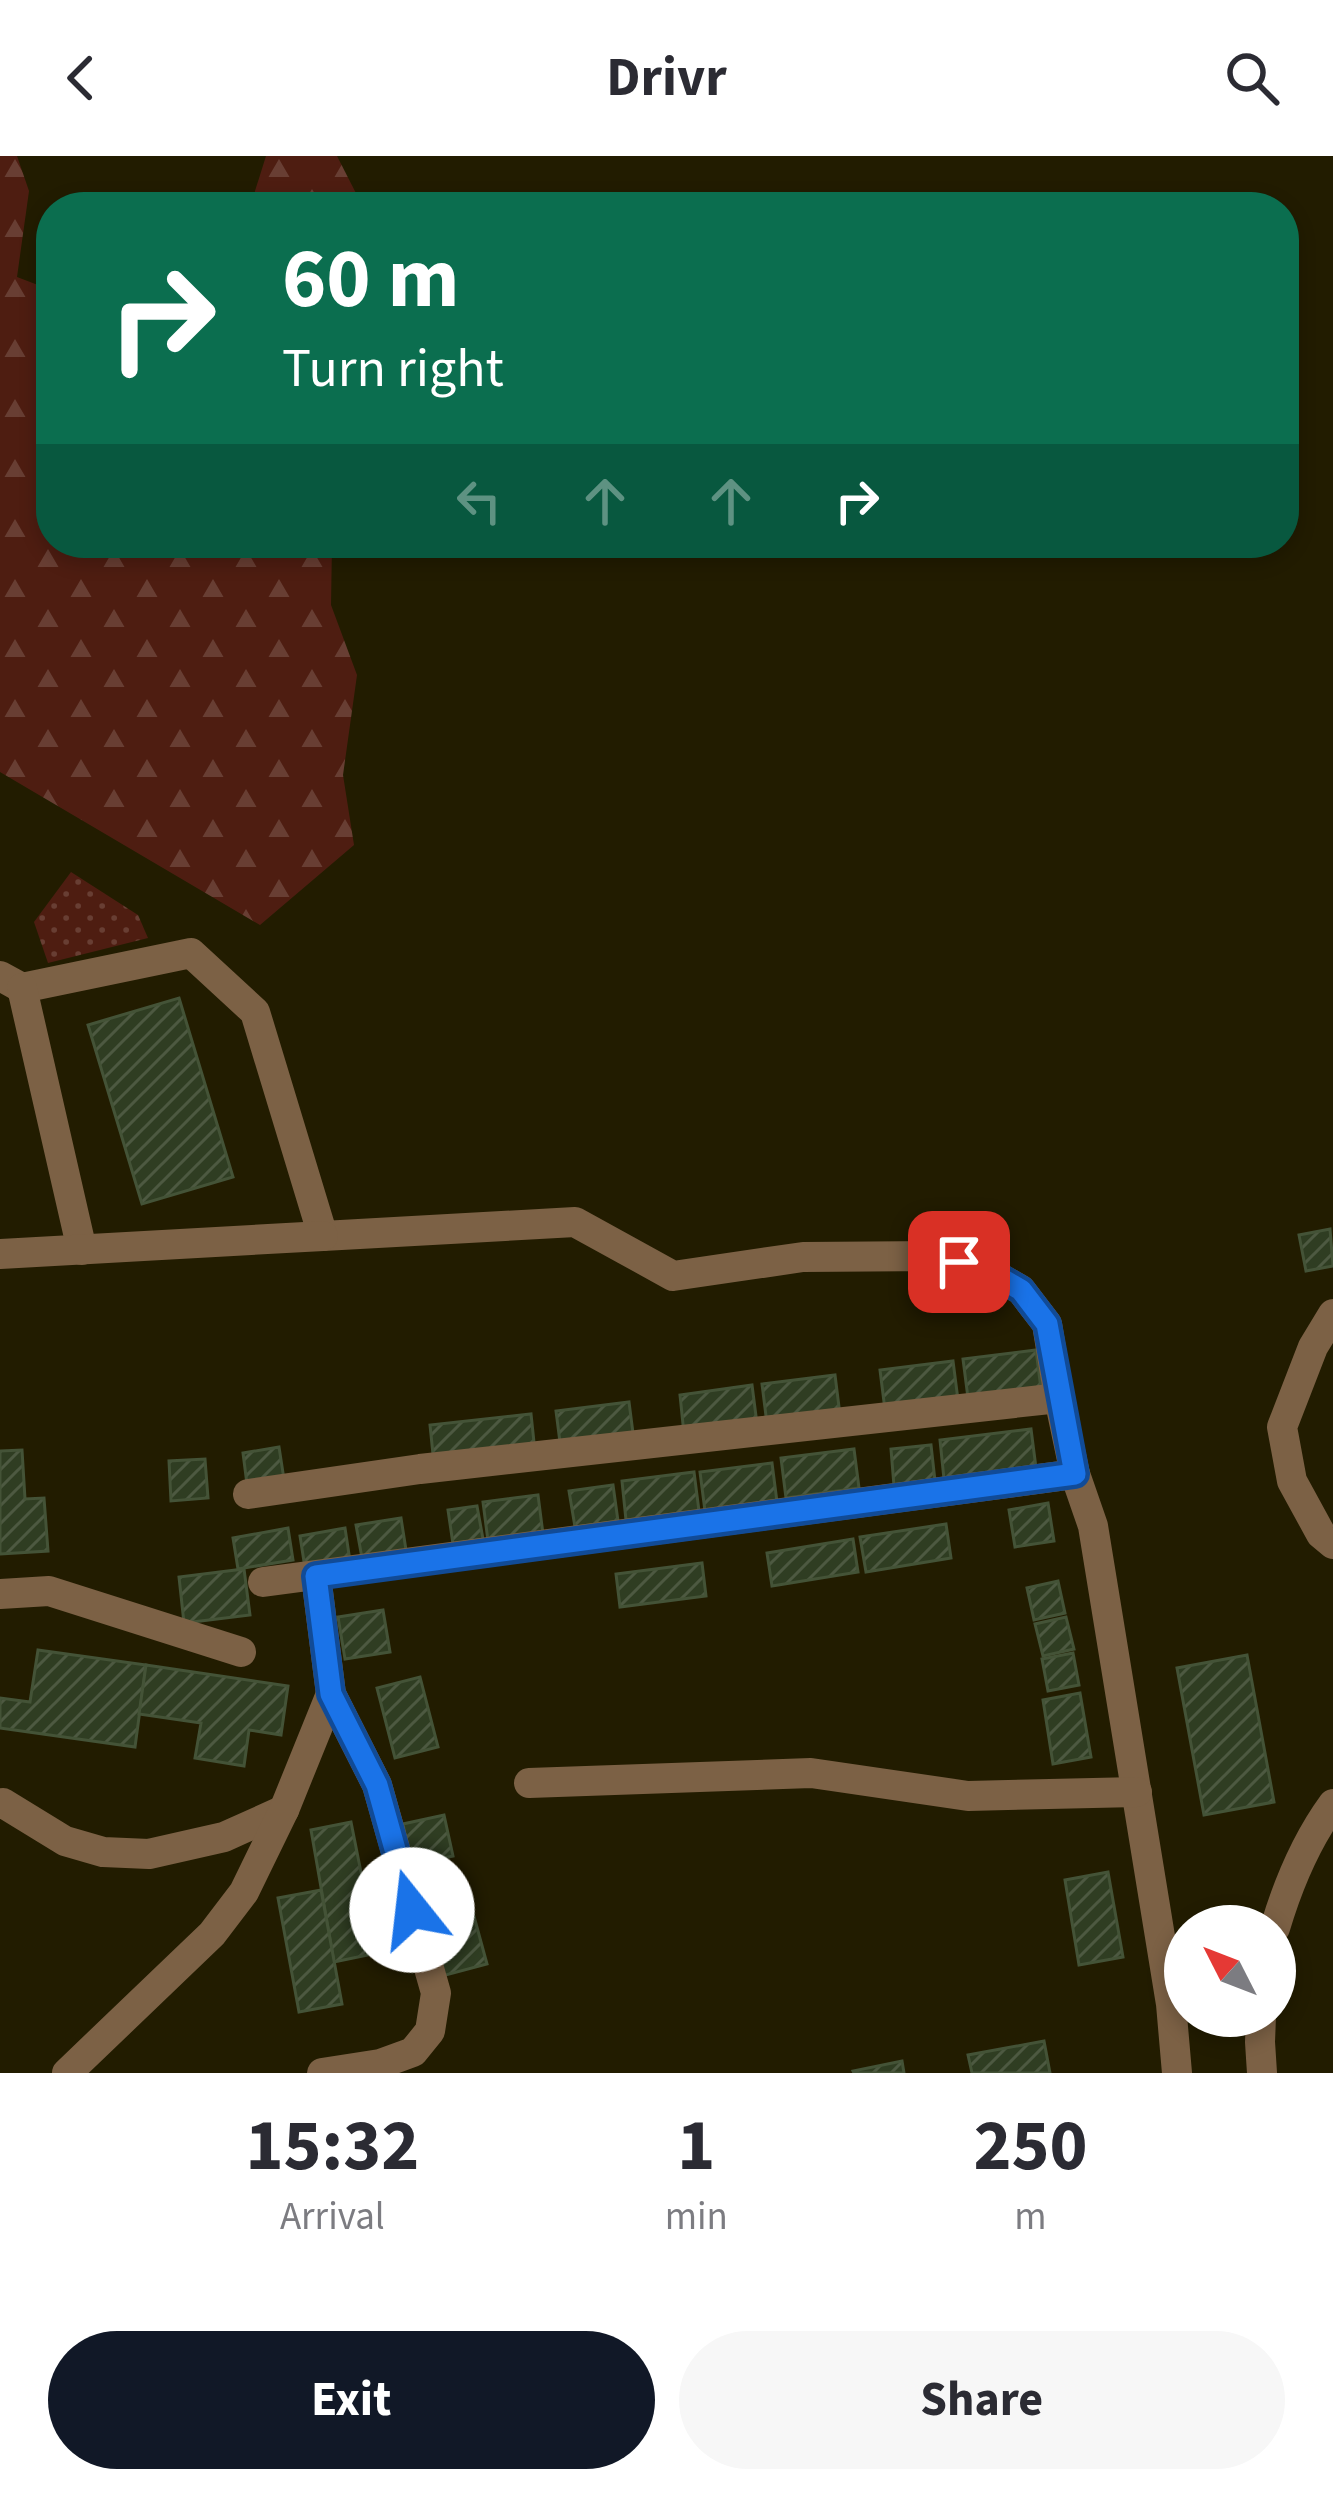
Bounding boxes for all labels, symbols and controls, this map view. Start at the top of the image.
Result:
text: Drivr [606,40,727,117]
icon: back [48,45,114,111]
icon: search [1219,45,1285,111]
text: 60 m [282,220,460,340]
icon: right [84,240,240,396]
text: Turn right [282,331,504,408]
icon: left [446,468,512,534]
icon: ahead [572,468,638,534]
icon: ahead [698,468,764,534]
icon: right [824,468,890,534]
pin [908,1211,1010,1313]
icon: arrive [926,1229,992,1295]
position arrow [349,1847,475,1973]
north arrow [1164,1905,1296,2037]
map controls [1164,1905,1296,2037]
text: 15:32 [246,2095,419,2198]
text: 1 [677,2095,715,2198]
text: 250 [973,2095,1088,2198]
text: Arrival [280,2189,385,2245]
text: min [665,2189,728,2245]
text: m [1014,2189,1047,2245]
button: Exit [48,2331,655,2469]
button: Share [679,2331,1285,2469]

